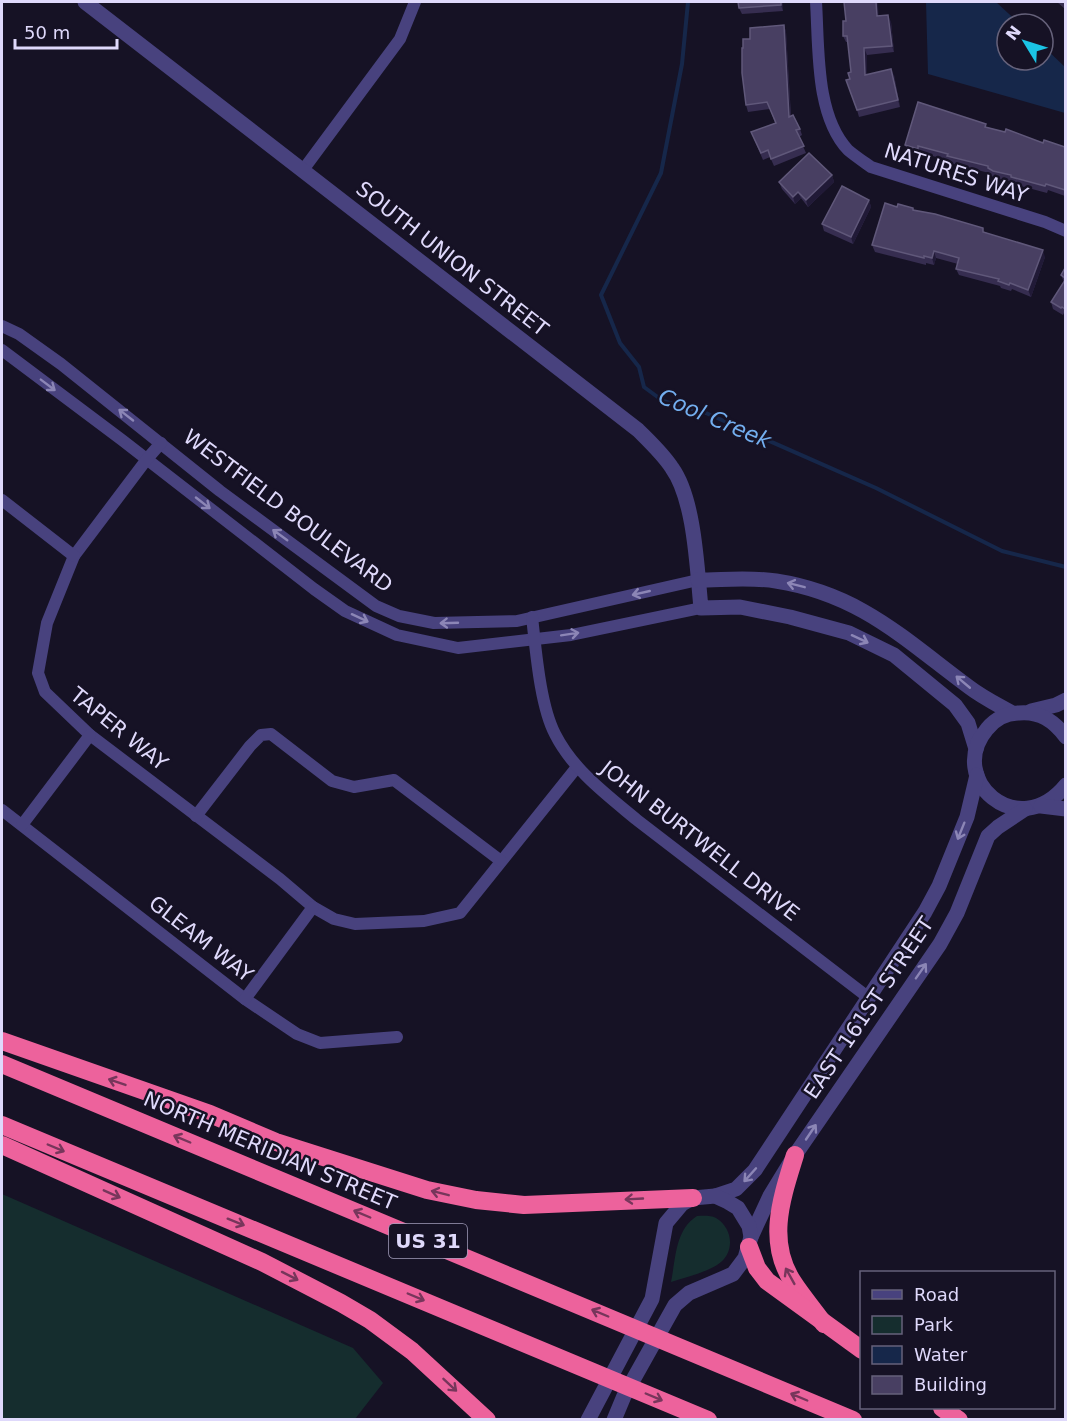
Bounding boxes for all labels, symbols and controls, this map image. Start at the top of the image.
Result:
scale bar [15,12,117,50]
north arrow [995,12,1055,72]
text: 50 m [24,22,70,43]
text: N [1002,22,1025,44]
street label: NATURES WAY [881,138,1031,208]
street label: SOUTH UNION STREET [351,177,553,341]
one-way arrow [40,379,56,391]
water label: Cool Creek [655,384,776,454]
one-way arrow [118,409,134,422]
street label: WESTFIELD BOULEVARD [179,425,397,597]
one-way arrow [195,497,211,510]
one-way arrow [272,529,288,541]
one-way arrow [787,579,806,591]
one-way arrow [631,588,651,599]
one-way arrow [351,613,369,625]
one-way arrow [439,617,459,628]
one-way arrow [560,629,580,640]
one-way arrow [851,633,869,645]
one-way arrow [956,675,971,689]
street label: TAPER WAY [65,682,173,776]
street label: JOHN BURTWELL DRIVE [594,755,804,926]
one-way arrow [955,822,966,840]
street label: GLEAM WAY [144,891,258,987]
street label: EAST 161ST STREET [799,913,939,1103]
one-way arrow [915,963,927,980]
one-way arrow [108,1076,127,1087]
street label: NORTH MERIDIAN STREET [140,1087,400,1215]
one-way arrow [805,1124,817,1141]
one-way arrow [173,1133,191,1144]
one-way arrow [46,1143,64,1154]
one-way arrow [743,1168,757,1183]
one-way arrow [431,1187,450,1199]
one-way arrow [103,1189,121,1201]
one-way arrow [625,1194,645,1205]
one-way arrow [353,1208,372,1219]
one-way arrow [226,1217,244,1228]
road number: US 31 [389,1224,467,1258]
one-way arrow [784,1268,796,1285]
one-way arrow [280,1271,298,1282]
legend [860,1271,1055,1409]
text: Road [914,1284,959,1305]
one-way arrow [406,1292,424,1303]
one-way arrow [591,1307,610,1318]
text: Park [914,1314,953,1335]
text: Water [914,1344,968,1365]
text: Building [914,1374,987,1395]
one-way arrow [442,1378,457,1392]
one-way arrow [790,1391,809,1402]
one-way arrow [644,1392,662,1403]

